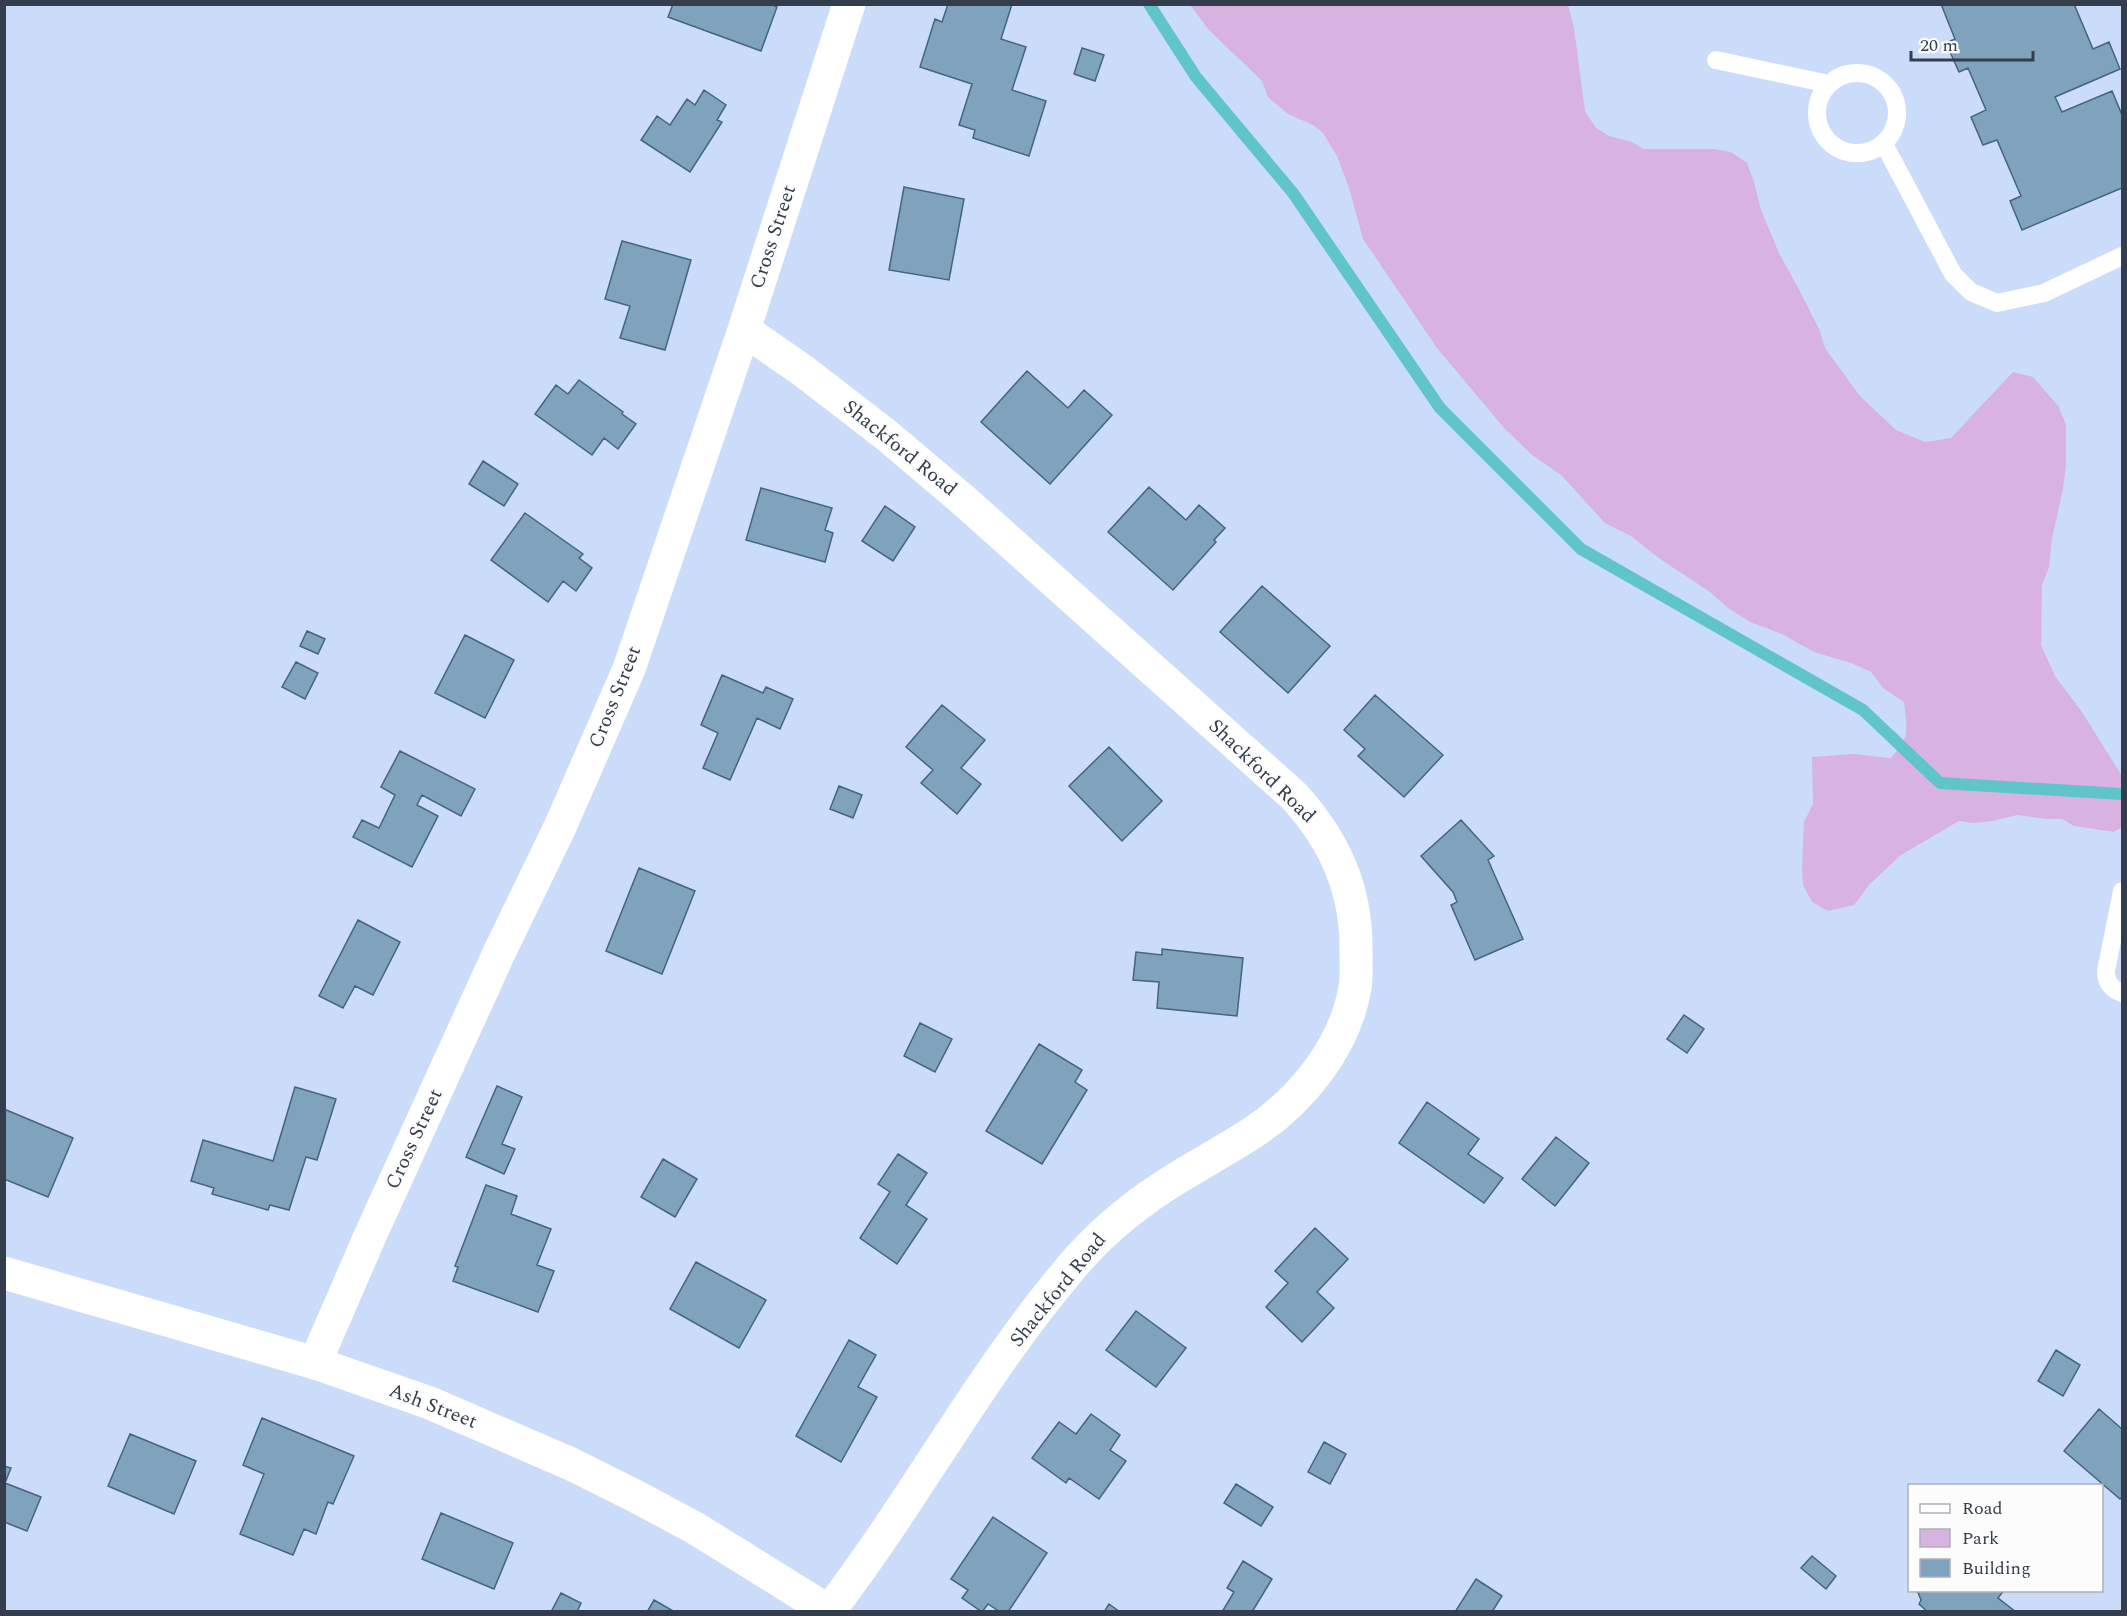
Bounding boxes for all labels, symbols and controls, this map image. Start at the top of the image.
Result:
scale bar [1911,24,2032,62]
text: 20 m [1920,32,1958,59]
street label: Cross Street [742,181,804,293]
street label: Shackford Road [836,393,964,503]
street label: Cross Street [581,641,649,753]
street label: Shackford Road [1201,712,1323,830]
street label: Cross Street [378,1084,450,1194]
street label: Shackford Road [1003,1226,1113,1354]
street label: Ash Street [384,1375,482,1437]
legend [1908,1484,2103,1592]
text: Road [1962,1495,2003,1522]
text: Park [1962,1525,1999,1552]
text: Building [1962,1555,2031,1582]

